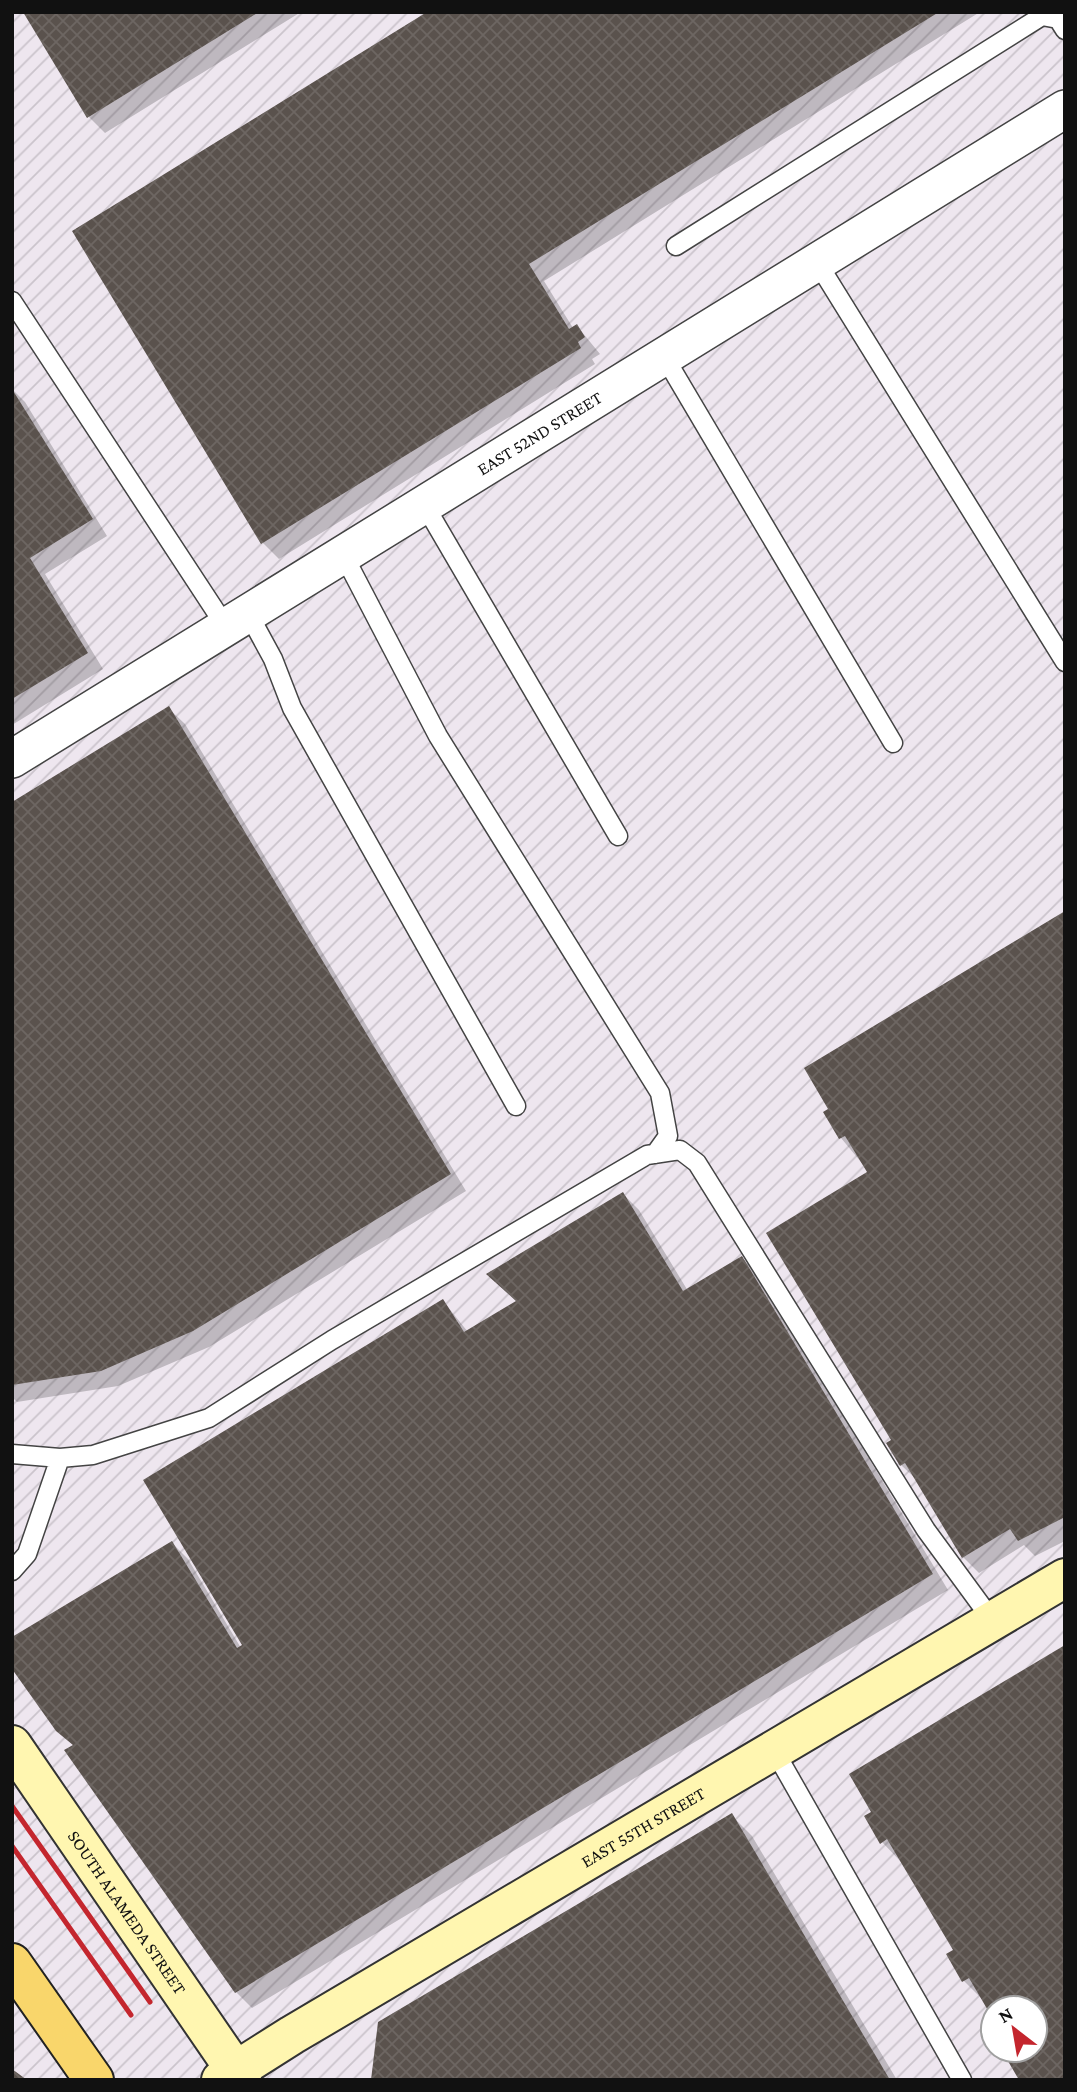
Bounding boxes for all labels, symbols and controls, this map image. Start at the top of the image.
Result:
street label: EAST 52ND STREET [474,387,606,479]
street label: EAST 55TH STREET [578,1783,709,1872]
street label: SOUTH ALAMEDA STREET [64,1827,190,1998]
north arrow [979,1994,1049,2064]
text: N [995,2002,1017,2027]

